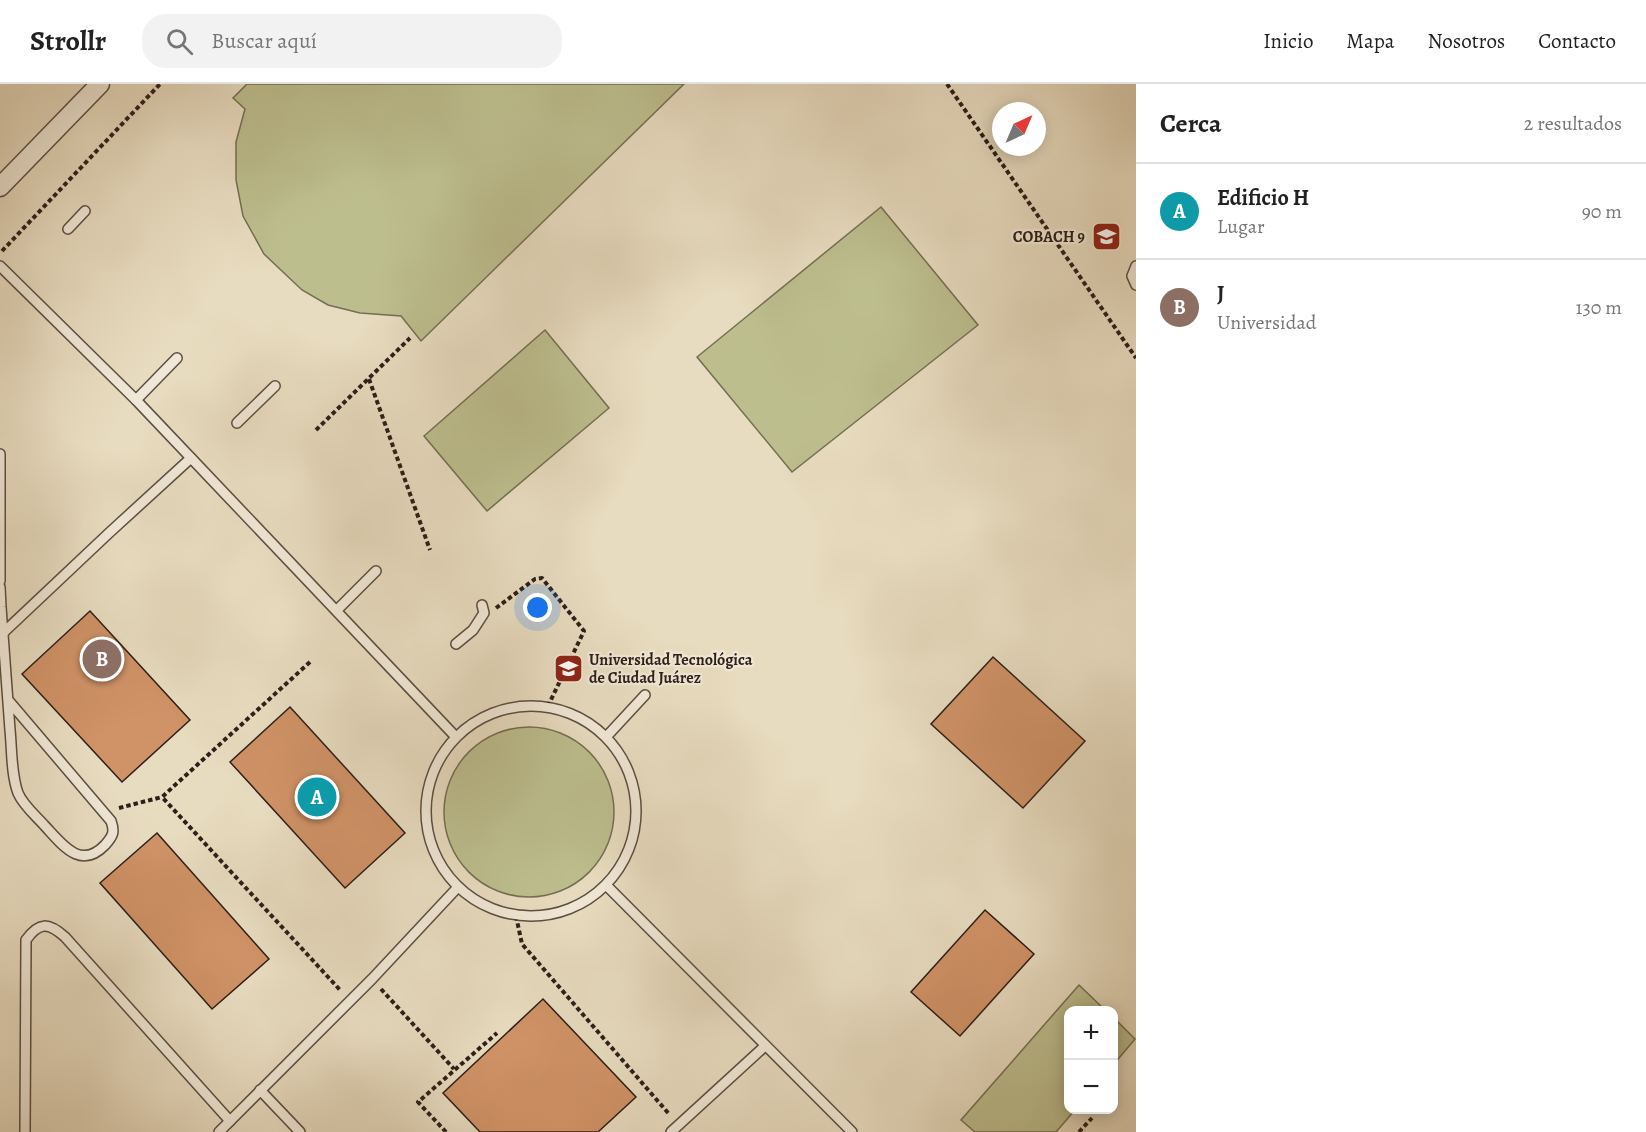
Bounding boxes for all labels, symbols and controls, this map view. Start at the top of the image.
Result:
search box [142,14,562,68]
text: Strollr [30,22,106,60]
icon: search [163,25,196,58]
text: Buscar aquí [211,26,317,56]
text: Inicio [1263,27,1313,55]
text: Mapa [1346,27,1395,55]
text: Nosotros [1428,27,1505,55]
text: Contacto [1538,27,1616,55]
north arrow [992,102,1046,156]
text: Cerca [1160,106,1222,141]
text: 2 resultados [1524,110,1622,137]
text: Edificio H [1217,183,1309,213]
text: A [1173,198,1186,225]
text: 90 m [1582,198,1622,225]
text: Lugar [1217,213,1265,240]
school or university icon: COBACH 9 [1090,221,1122,253]
place label: COBACH 9 [1013,226,1085,248]
text: J [1217,279,1224,309]
text: B [1173,294,1186,321]
text: 130 m [1576,294,1622,321]
text: Universidad [1217,309,1317,336]
your location [523,593,552,622]
pin: B [82,636,122,682]
place label: Universidad Tecnológica de Ciudad Juárez [589,649,753,689]
school or university icon: Universidad Tecnológica de Ciudad Juárez [552,653,584,685]
pin: A [298,774,336,820]
map controls [1064,1006,1118,1114]
button: + [1064,1006,1118,1060]
button: − [1064,1060,1118,1114]

